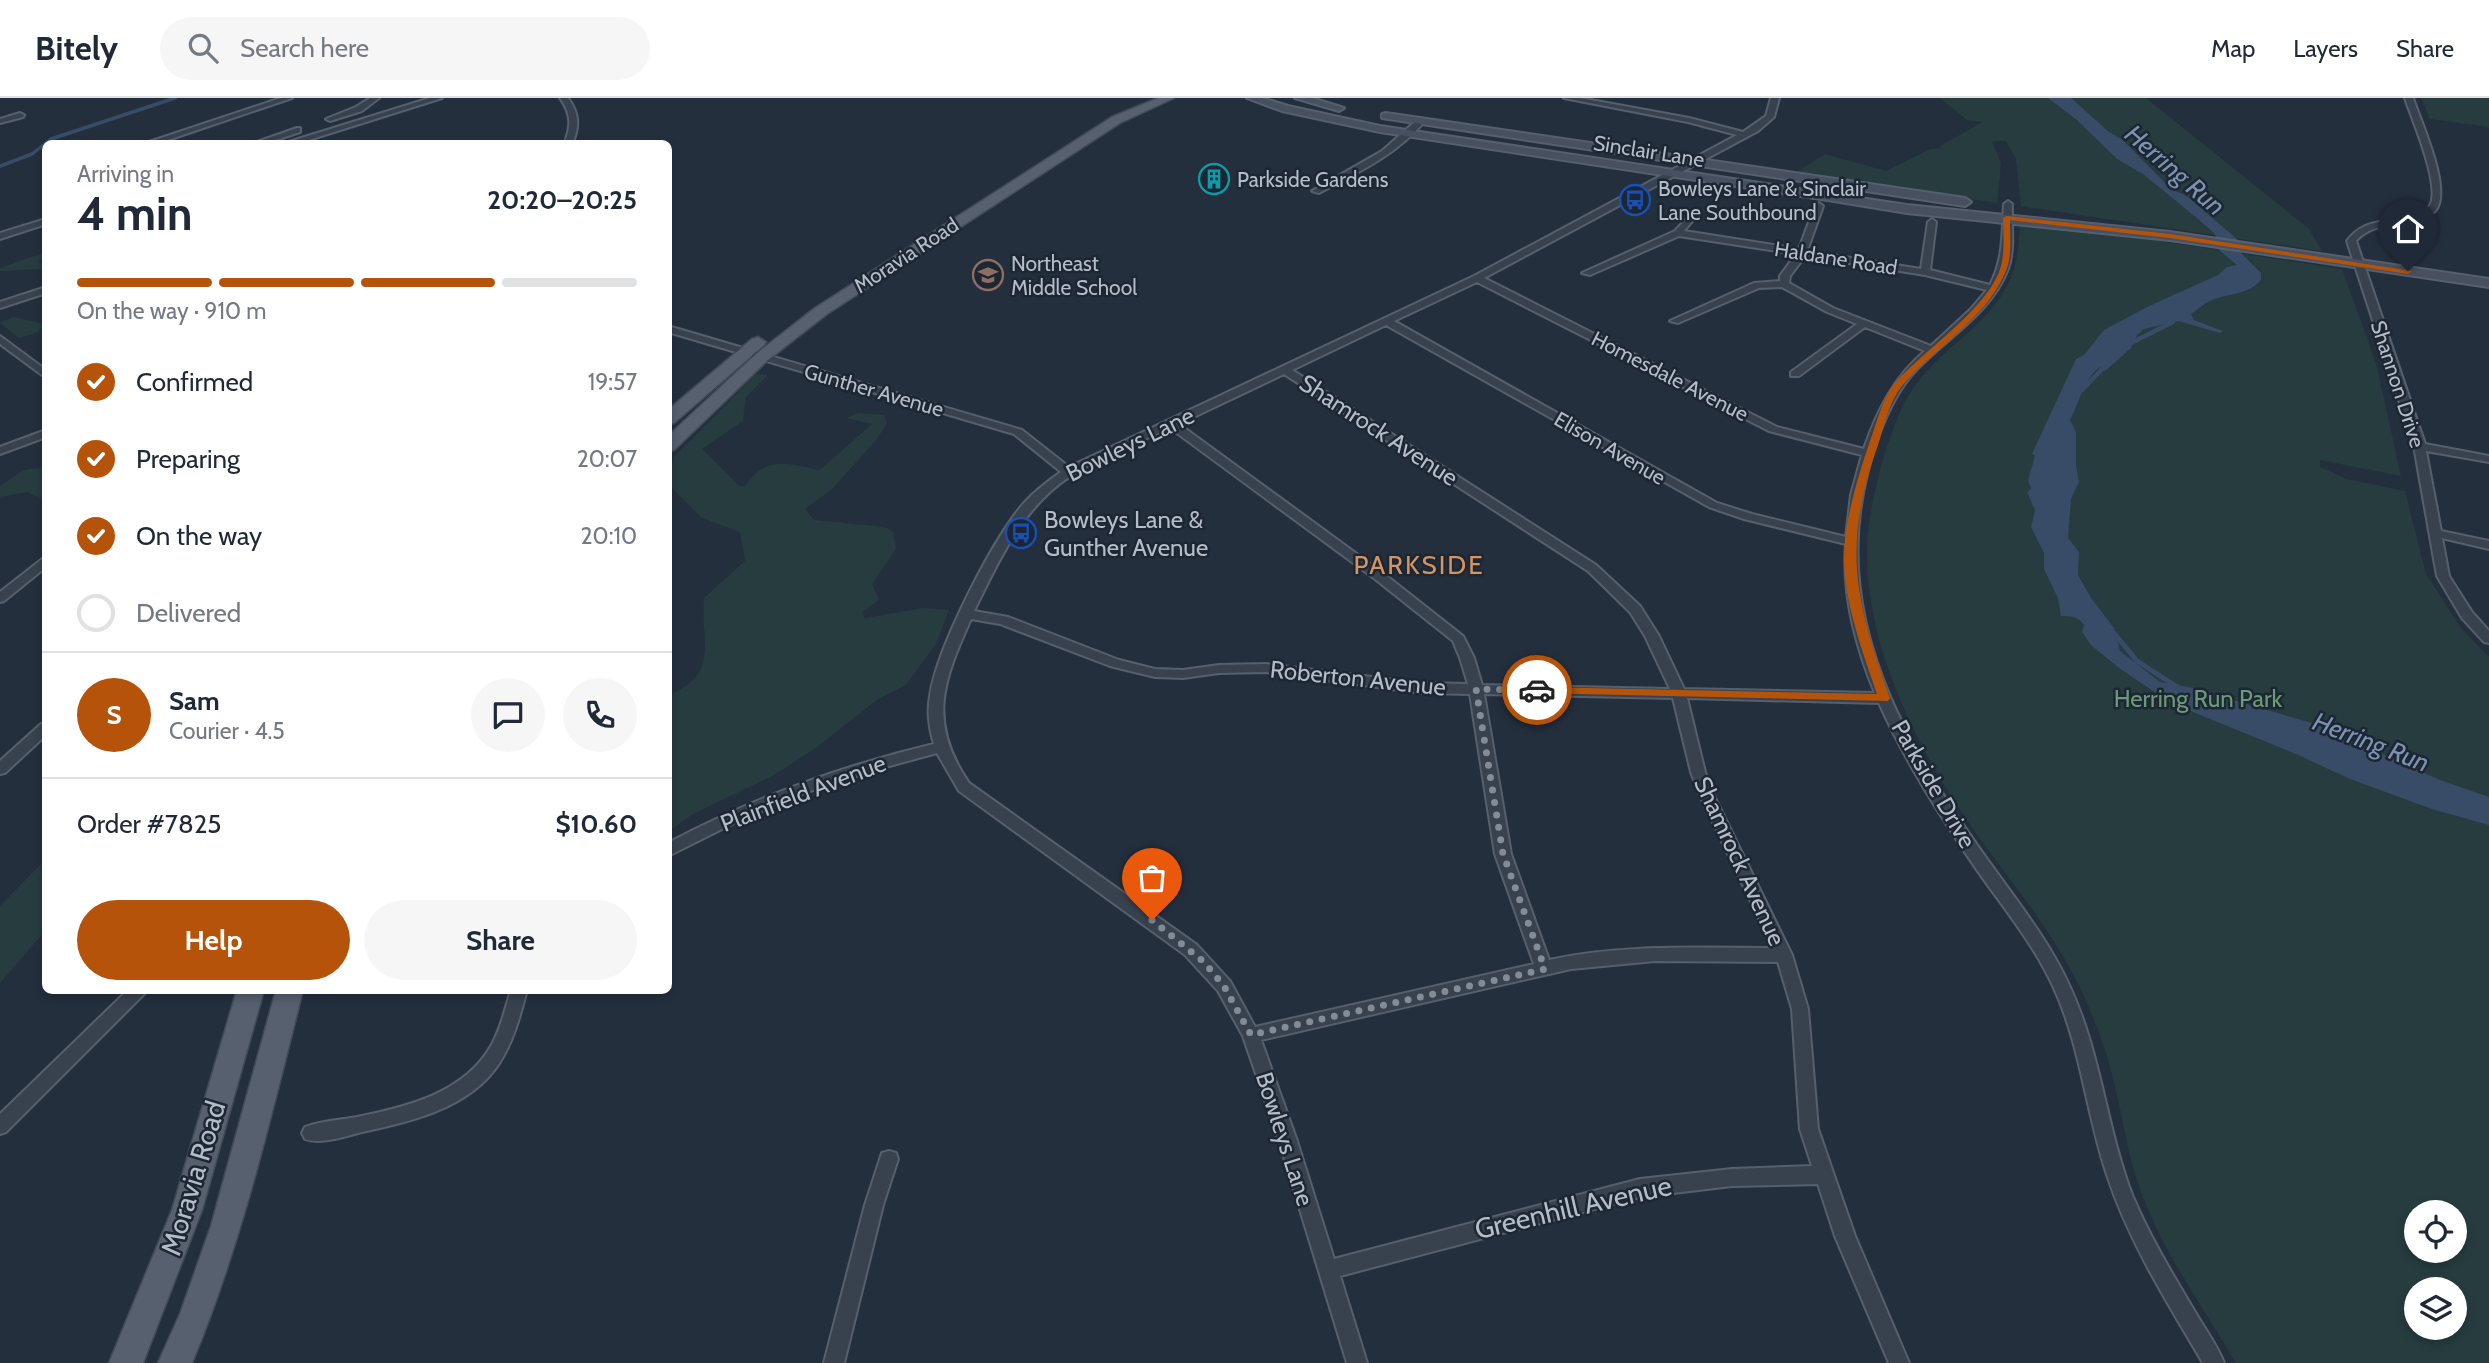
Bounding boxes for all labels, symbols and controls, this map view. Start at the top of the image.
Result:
search box [160,17,650,80]
text: Bitely [35,28,118,68]
icon: search [184,29,222,67]
text: Search here [240,32,369,64]
text: Map [2211,34,2255,63]
text: Layers [2293,34,2358,63]
text: Share [2396,34,2454,63]
water label: Herring Run [2118,118,2232,222]
street label: Sinclair Lane [1592,130,1706,172]
text: Arriving in [77,160,174,188]
building icon: Parkside Gardens [1197,162,1231,196]
place label: Parkside Gardens [1237,167,1389,192]
place label: Bowleys Lane & Sinclair Lane Southbound [1658,176,1866,225]
bus stop icon: Bowleys Lane & Sinclair Lane Southbound [1618,183,1652,217]
text: 20:20–20:25 [487,184,637,216]
text: 4 min [77,186,192,242]
pin [2378,199,2438,271]
icon: home [2389,210,2427,248]
street label: Moravia Road [849,212,963,298]
street label: Haldane Road [1773,236,1899,280]
place label: Northeast Middle School [1011,251,1137,300]
school or university icon: Northeast Middle School [971,258,1005,292]
text: On the way · 910 m [77,297,266,325]
street label: Shannon Drive [2366,317,2430,451]
street label: Homesdale Avenue [1587,326,1753,426]
street label: Gunther Avenue [801,358,947,422]
icon: check [77,363,115,401]
text: Confirmed [136,366,253,398]
text: 19:57 [588,368,637,396]
street label: Shamrock Avenue [1294,368,1464,492]
street label: Bowleys Lane [1061,400,1199,488]
street label: Elison Avenue [1550,406,1670,490]
icon: check [77,440,115,478]
text: Preparing [136,443,240,475]
text: 20:07 [577,445,637,473]
place label: Bowleys Lane & Gunther Avenue [1044,505,1208,562]
bus stop icon: Bowleys Lane & Gunther Avenue [1004,516,1038,550]
icon: check [77,517,115,555]
text: On the way [136,520,262,552]
text: 20:10 [581,522,637,550]
district label: PARKSIDE [1353,549,1485,581]
text: Delivered [136,597,241,629]
street label: Roberton Avenue [1269,654,1447,702]
courier [1502,655,1572,725]
icon: car [1518,671,1556,709]
button: chat [471,678,545,752]
button: phone [563,678,637,752]
park label: Herring Run Park [2114,684,2283,713]
text: Sam [169,685,220,717]
text: S [106,699,122,731]
water label: Herring Run [2308,705,2434,779]
street label: Parkside Drive [1886,715,1982,853]
text: Courier · 4.5 [169,717,285,745]
street label: Plainfield Avenue [716,748,890,838]
street label: Shamrock Avenue [1688,772,1792,950]
text: Order #7825 [77,808,221,840]
text: $10.60 [556,808,637,840]
pin [1122,848,1182,920]
icon: bag [1133,859,1171,897]
button: Help [77,900,350,980]
button: Share [364,900,637,980]
street label: Bowleys Lane [1250,1068,1320,1210]
street label: Moravia Road [153,1097,233,1259]
street label: Greenhill Avenue [1471,1168,1675,1246]
map controls [2404,1200,2467,1340]
button: locate [2404,1200,2467,1263]
button: layers [2404,1277,2467,1340]

